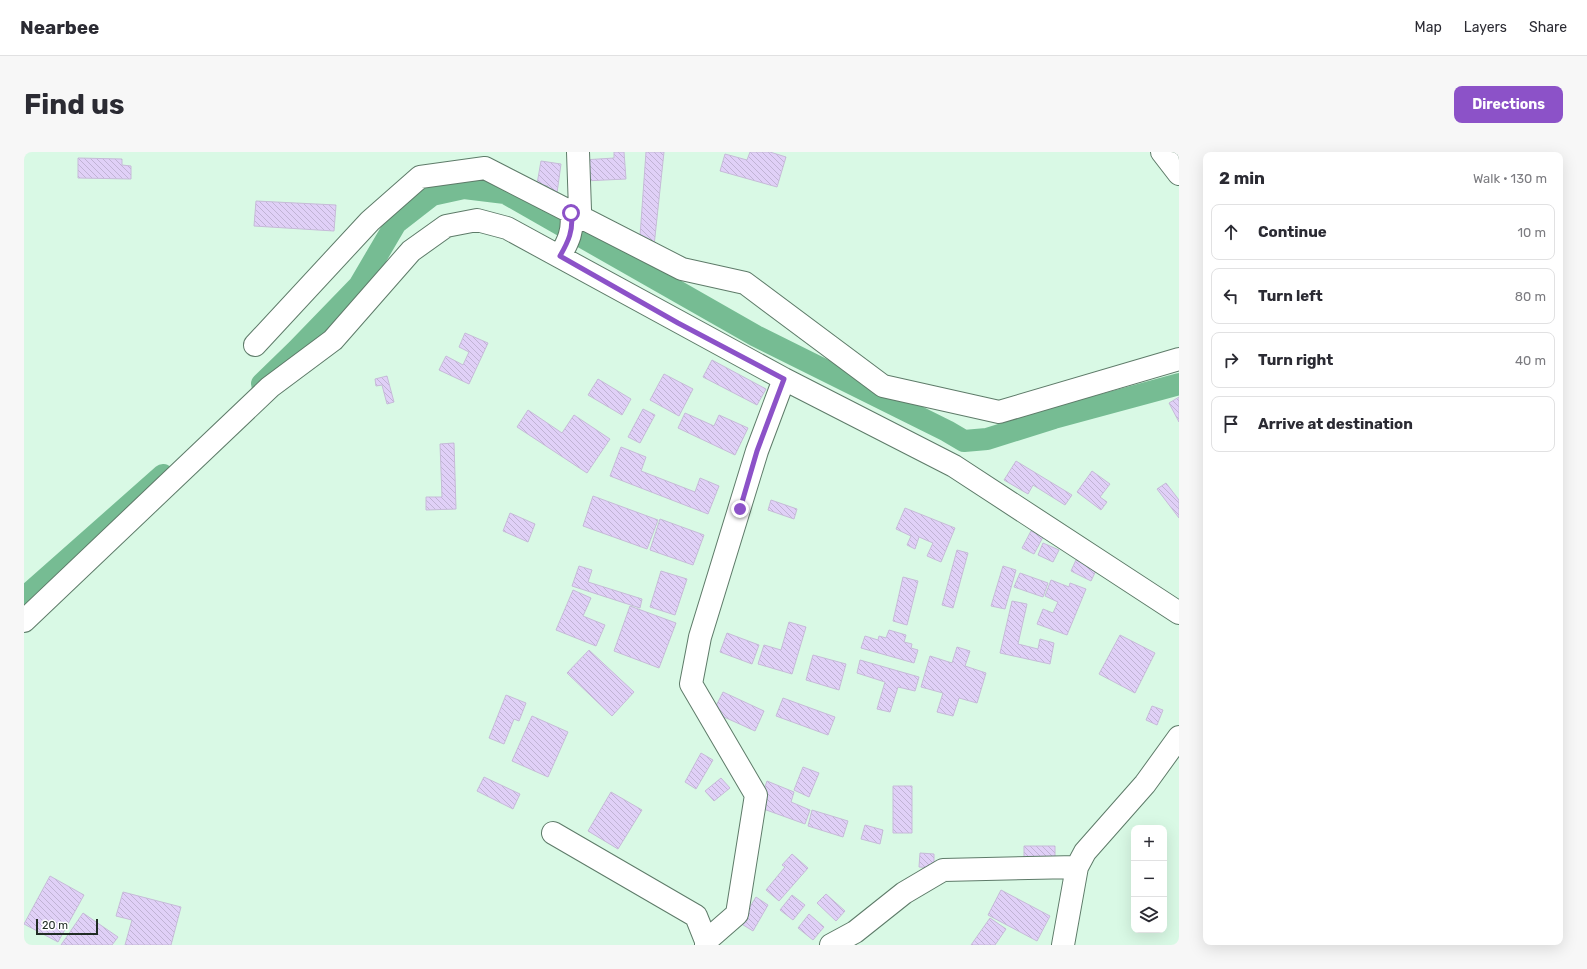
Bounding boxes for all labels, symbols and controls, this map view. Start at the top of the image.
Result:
text: Nearbee [20,16,99,39]
text: Map [1415,19,1442,36]
text: Layers [1464,19,1507,36]
text: Share [1529,19,1567,36]
button: Directions [1454,86,1563,123]
text: Find us [24,88,124,121]
text: 2 min [1219,168,1265,188]
text: Walk · 130 m [1473,171,1547,186]
route start [562,204,580,222]
icon: ahead [1220,221,1242,243]
text: Continue [1258,223,1327,241]
text: 10 m [1517,225,1546,240]
icon: left [1220,285,1242,307]
text: Turn left [1258,287,1323,305]
text: 80 m [1515,289,1546,304]
icon: right [1220,349,1242,371]
text: Turn right [1258,351,1333,369]
text: 40 m [1515,353,1546,368]
icon: arrive [1220,413,1242,435]
text: Arrive at destination [1258,415,1413,433]
route end [731,500,749,518]
map controls [1131,825,1167,933]
button: + [1131,825,1167,861]
button: − [1131,861,1167,897]
button: layers [1131,897,1167,933]
scale bar [36,917,98,936]
text: 20 m [42,919,68,932]

